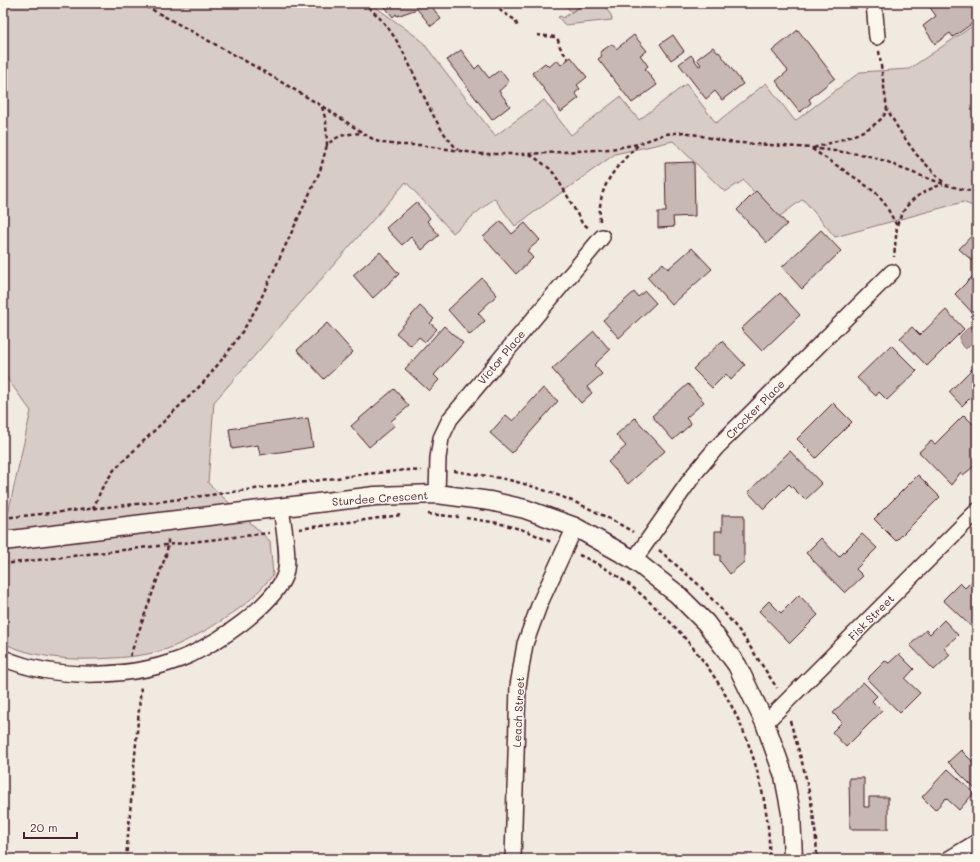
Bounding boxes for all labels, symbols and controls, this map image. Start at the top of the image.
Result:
street label: Victor Place [474,326,528,387]
street label: Crocker Place [722,376,788,442]
street label: Sturdee Crescent [331,487,429,509]
street label: Fisk Street [845,591,897,643]
street label: Leach Street [509,676,527,748]
scale bar [24,814,77,840]
text: 20 m [30,819,58,835]

